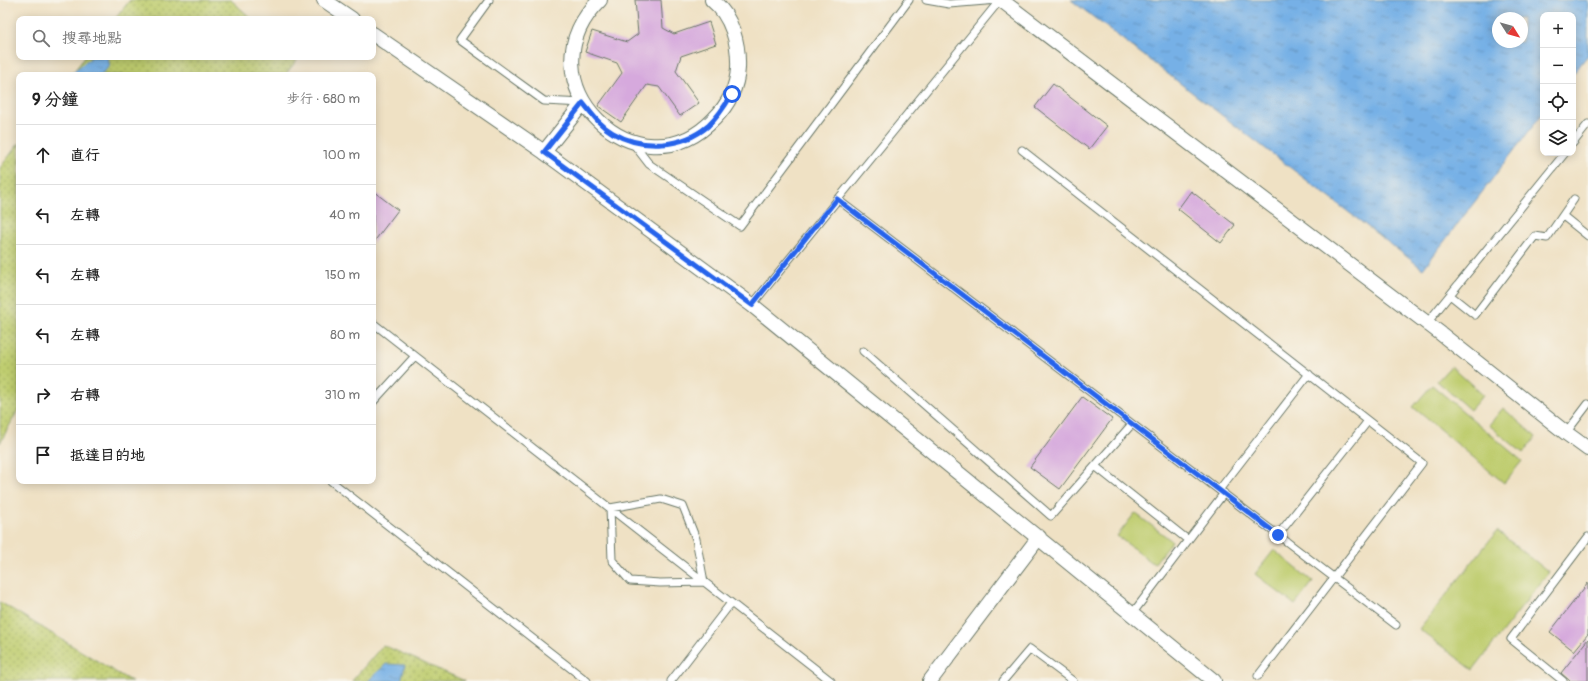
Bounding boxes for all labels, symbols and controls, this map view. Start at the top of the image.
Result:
north arrow [1492,12,1528,48]
map controls [1540,12,1576,156]
button: + [1540,12,1576,48]
search box [16,16,376,60]
icon: search [30,27,52,49]
text: 搜尋地點 [62,29,122,48]
button: − [1540,48,1576,84]
button: locate [1540,84,1576,120]
route start [723,85,741,103]
text: 9 分鐘 [32,89,78,110]
text: 步行 · 680 m [287,91,360,107]
button: layers [1540,120,1576,156]
icon: ahead [32,144,54,166]
text: 直行 [70,146,100,165]
text: 100 m [323,147,360,163]
icon: left [32,204,54,226]
text: 左轉 [70,206,100,225]
text: 40 m [329,207,360,223]
icon: left [32,264,54,286]
text: 左轉 [70,266,100,285]
text: 150 m [325,267,360,283]
icon: left [32,324,54,346]
text: 左轉 [70,326,100,345]
text: 80 m [330,327,360,343]
icon: right [32,384,54,406]
text: 右轉 [70,386,100,405]
text: 310 m [324,387,360,403]
icon: arrive [32,444,54,466]
text: 抵達目的地 [70,446,145,465]
route end [1269,526,1287,544]

